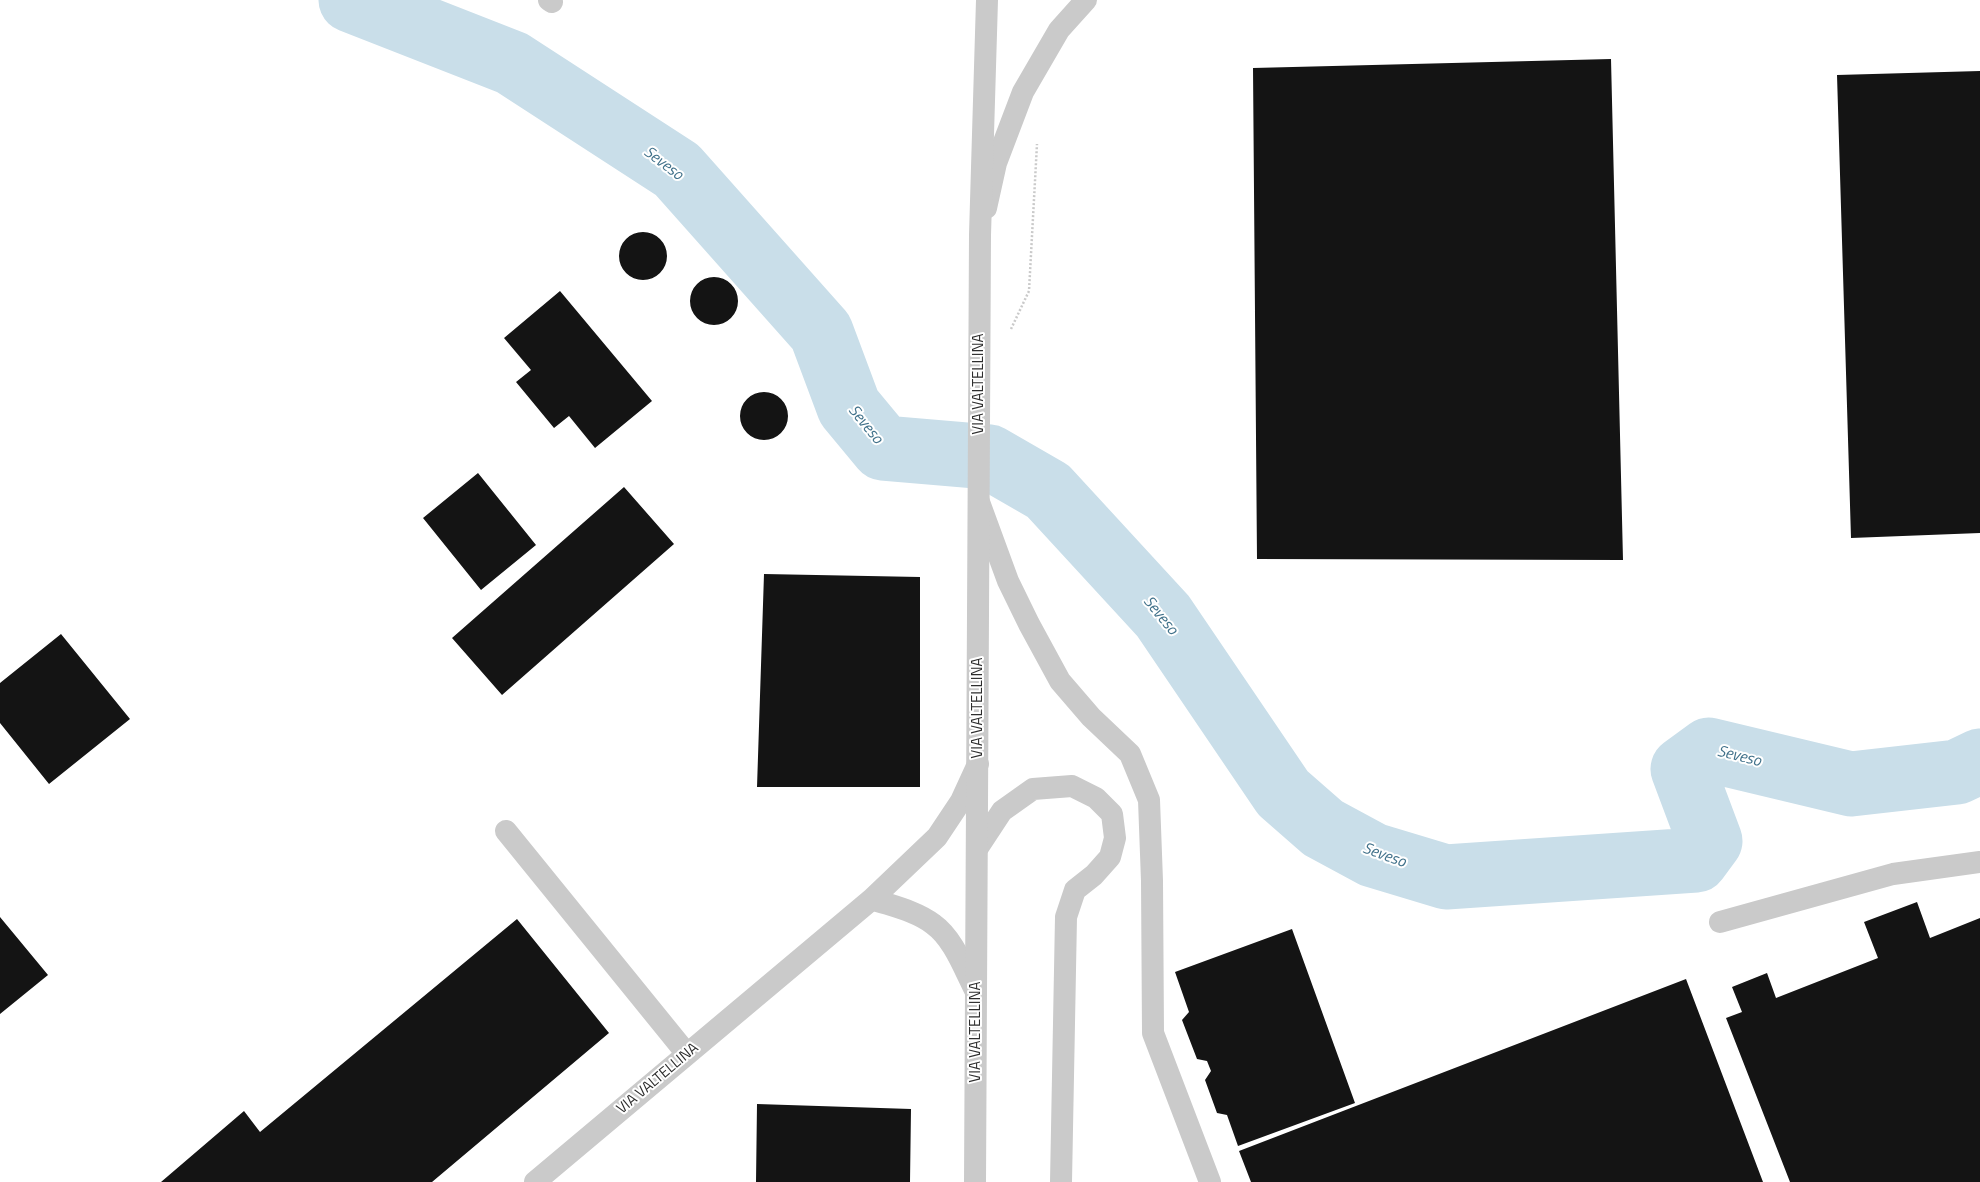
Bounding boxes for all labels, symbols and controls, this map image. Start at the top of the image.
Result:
water label: Seveso [639,143,687,185]
street label: VIA VALTELLINA [970,334,988,434]
water label: Seveso [844,402,886,448]
water label: Seveso [1139,593,1181,639]
street label: VIA VALTELLINA [969,658,987,758]
water label: Seveso [1715,742,1763,772]
water label: Seveso [1360,839,1408,873]
street label: VIA VALTELLINA [967,982,985,1082]
street label: VIA VALTELLINA [614,1040,702,1118]

